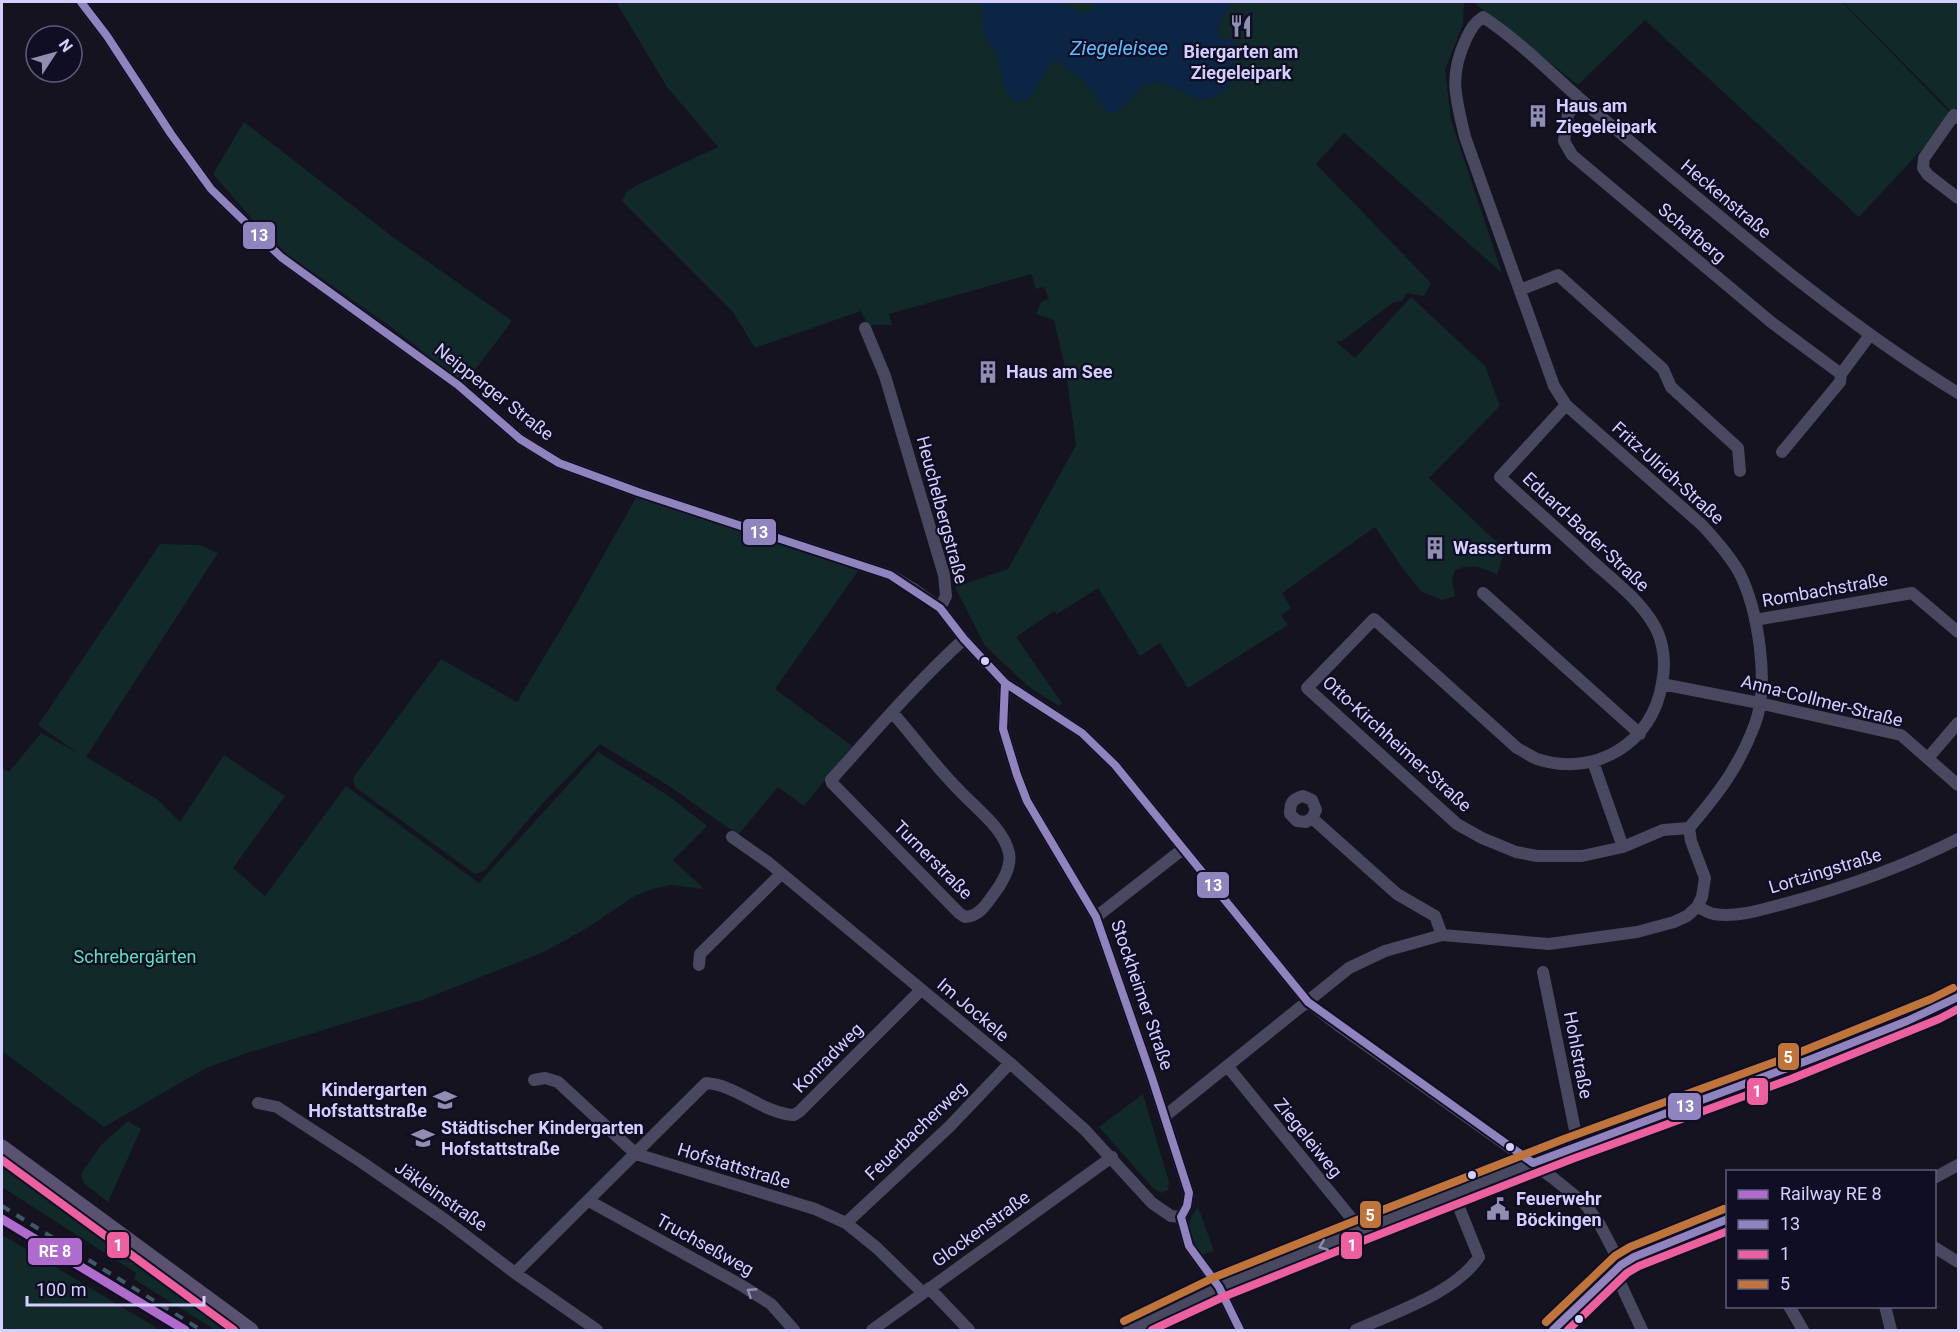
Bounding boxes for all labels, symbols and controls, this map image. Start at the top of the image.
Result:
restaurant icon: Biergarten am Ziegeleipark [1228,13,1254,39]
north arrow [24,24,84,84]
text: N [55,35,77,56]
water label: Ziegeleisee [1069,36,1168,60]
place label: Biergarten am Ziegeleipark [1184,41,1298,83]
place label: Haus am Ziegeleipark [1556,95,1657,137]
building icon: Haus am Ziegeleipark [1525,103,1551,129]
street label: Heckenstraße [1677,155,1776,242]
street label: Schafberg [1654,198,1730,267]
line badge: 13 [242,221,276,250]
text: 13 [250,226,268,245]
street label: Neipperger Straße [431,339,558,445]
building icon: Haus am See [975,359,1001,385]
place label: Haus am See [1006,361,1113,382]
street label: Fritz-Ulrich-Straße [1608,417,1729,528]
street label: Heuchelbergstraße [913,434,972,586]
street label: Eduard-Bader-Straße [1519,468,1654,596]
line badge: 13 [742,518,777,546]
text: 13 [750,523,768,542]
building icon: Wasserturm [1422,535,1448,561]
place label: Wasserturm [1453,537,1552,558]
street label: Rombachstraße [1760,568,1889,611]
unlabelled marker [979,655,991,667]
street label: Anna-Collmer-Straße [1739,670,1905,731]
street label: Otto-Kirchheimer-Straße [1319,671,1476,816]
street label: Turnerstraße [890,816,977,903]
street label: Lortzingstraße [1766,843,1884,898]
line badge: 13 [1196,871,1230,899]
text: 13 [1204,876,1222,895]
street label: Stockheimer Straße [1107,917,1178,1073]
park label: Schrebergärten [74,946,196,967]
street label: Im Jockele [933,974,1013,1046]
street label: Hohlstraße [1560,1010,1597,1100]
street label: Konradweg [788,1018,867,1097]
line badge: 5 [1777,1042,1800,1071]
text: 5 [1783,1048,1793,1067]
street label: Feuerbacherweg [860,1077,971,1184]
line badge: 1 [1746,1077,1769,1106]
place label: Kindergarten Hofstattstraße [308,1079,427,1121]
text: 1 [1752,1082,1762,1101]
school or university icon: Kindergarten Hofstattstraße [432,1087,458,1113]
line badge: 13 [1667,1092,1702,1121]
street label: Ziegeleiweg [1270,1094,1347,1182]
text: 13 [1676,1097,1694,1116]
place label: Städtischer Kindergarten Hofstattstraße [441,1117,644,1159]
school or university icon: Städtischer Kindergarten Hofstattstraße [410,1125,436,1151]
street label: Hofstattstraße [675,1138,793,1193]
unlabelled marker [1504,1141,1516,1153]
street label: Jäkleinstraße [391,1156,492,1235]
unlabelled marker [1466,1169,1478,1181]
legend [1726,1170,1936,1308]
text: Railway RE 8 [1780,1183,1882,1204]
street label: Glockenstraße [928,1186,1034,1271]
place label: Feuerwehr Böckingen [1516,1188,1602,1230]
public building icon: Feuerwehr Böckingen [1485,1196,1511,1222]
line badge: 5 [1359,1200,1382,1229]
text: 5 [1365,1206,1375,1225]
street label: Truchseßweg [653,1209,758,1280]
text: 13 [1780,1213,1800,1234]
line badge: 1 [106,1231,130,1259]
line badge: 1 [1340,1231,1363,1260]
text: 1 [113,1236,123,1255]
text: 1 [1347,1236,1357,1255]
line badge: RE 8 [27,1237,83,1266]
one-way arrow [1318,1239,1329,1251]
text: RE 8 [39,1242,71,1261]
text: 1 [1780,1243,1790,1264]
scale bar [27,1269,204,1307]
text: 5 [1780,1273,1790,1294]
text: 100 m [36,1279,87,1300]
one-way arrow [747,1288,758,1299]
unlabelled marker [1573,1313,1585,1325]

